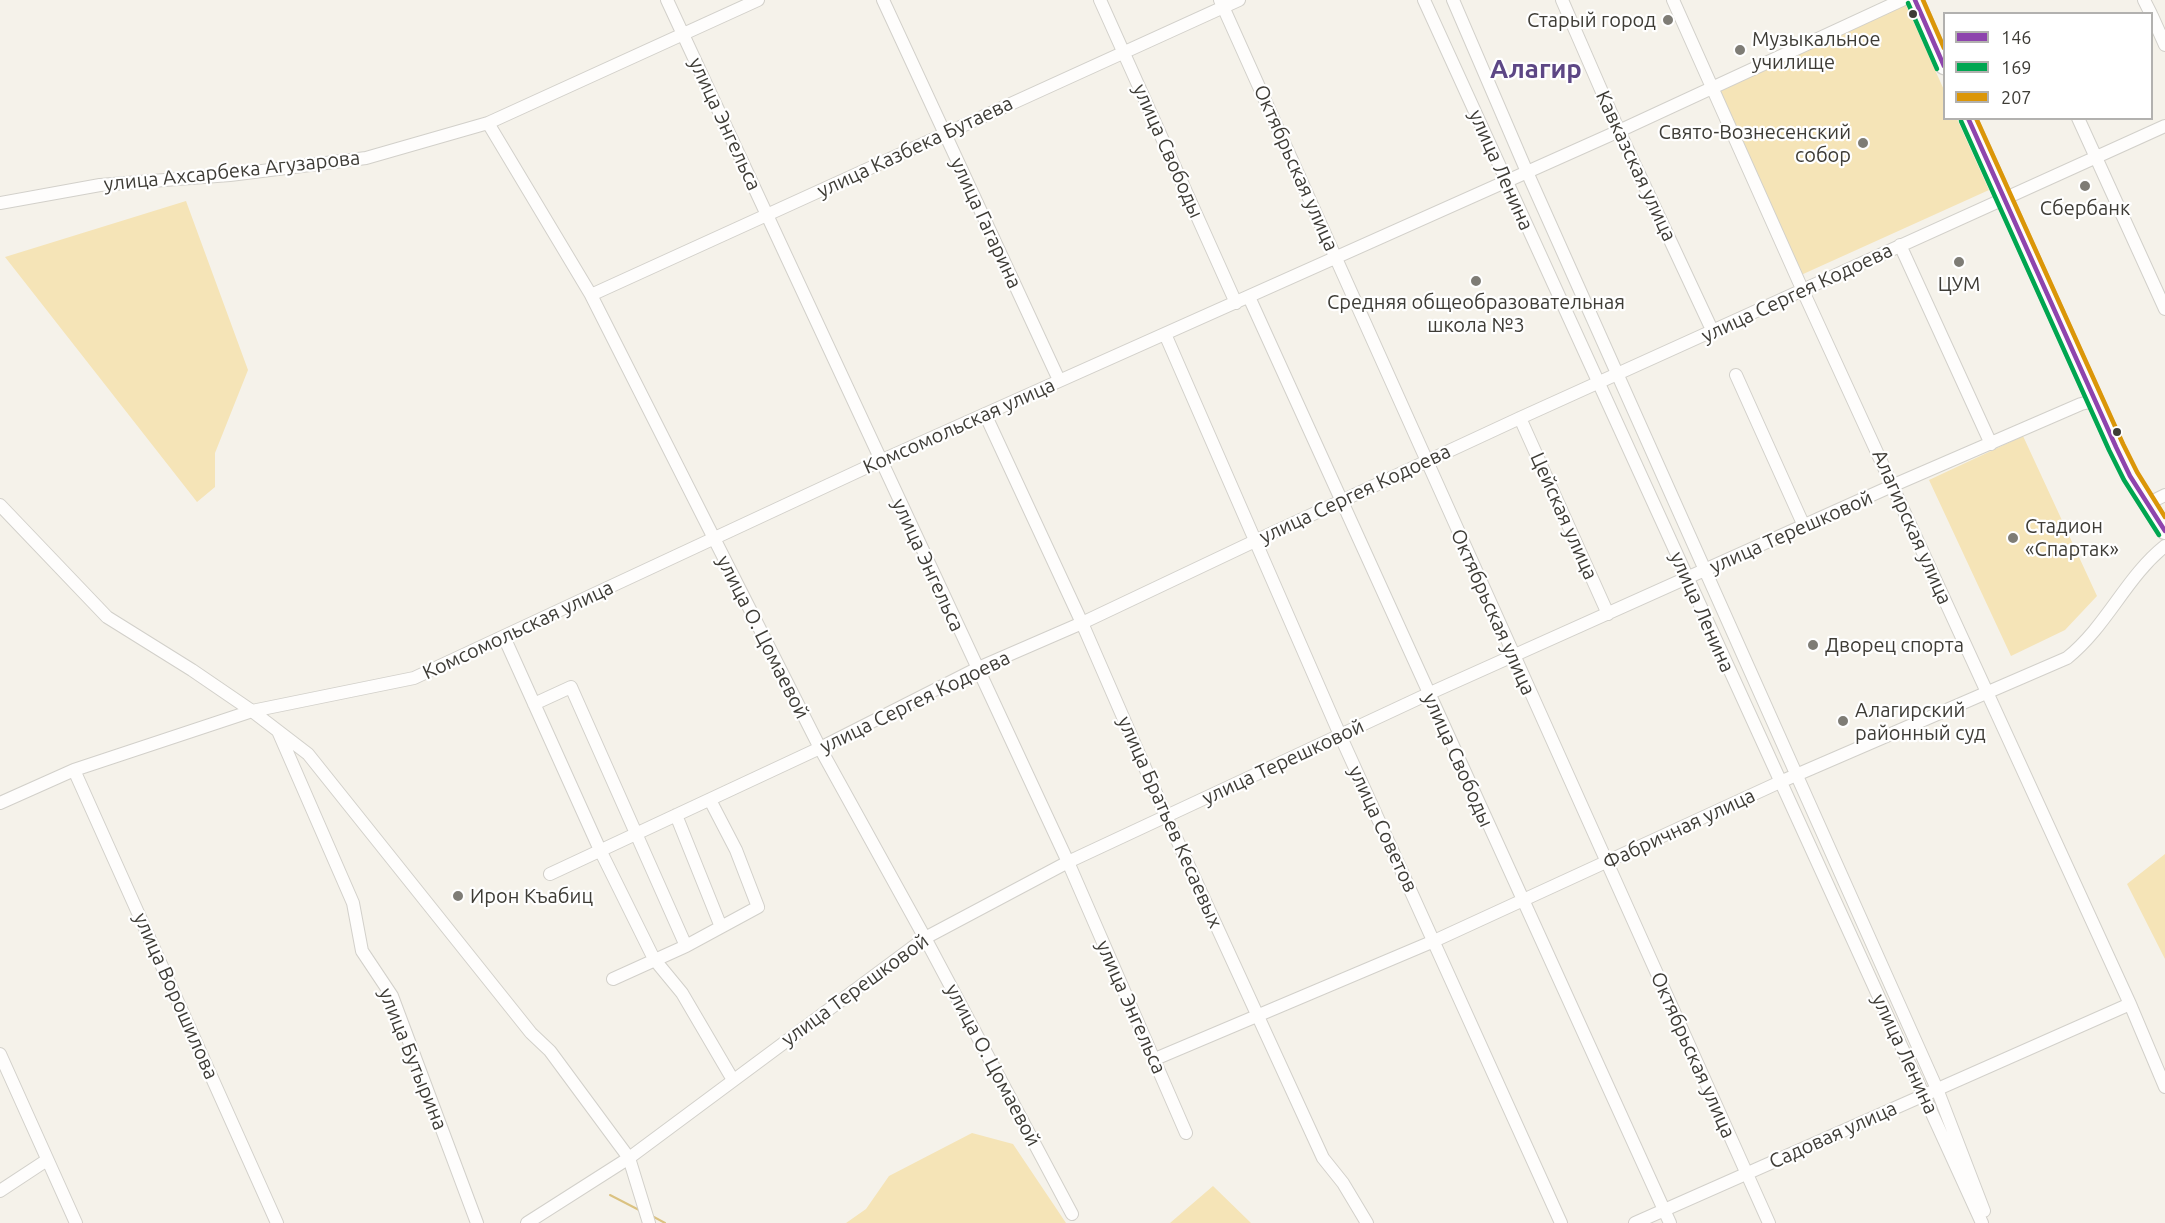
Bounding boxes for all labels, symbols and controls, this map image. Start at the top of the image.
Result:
place label: Старый город [1527,8,1656,32]
unlabelled marker [1907,8,1919,20]
legend [1943,12,2153,120]
marker: Старый город [1661,13,1675,27]
place label: Музыкальное училище [1752,27,1881,74]
text: 146 [2001,27,2031,47]
marker: Музыкальное училище [1733,43,1747,57]
district label: Алагир [1490,53,1582,85]
street label: улица Энгельса [684,54,766,194]
text: 169 [2001,57,2031,77]
street label: улица Свободы [1128,80,1208,222]
street label: Октябрьская улица [1249,81,1343,255]
street label: Кавказская улица [1591,87,1681,245]
text: 207 [2001,87,2031,107]
street label: улица Казбека Бутаева [813,91,1017,203]
street label: улица Ленина [1464,106,1538,234]
place label: Свято-Вознесенский собор [1658,120,1851,167]
marker: Свято-Вознесенский собор [1856,136,1870,150]
street label: улица Ахсарбека Агузарова [103,146,361,196]
street label: улица Гагарина [945,154,1027,292]
marker: Сбербанк [2078,179,2092,193]
place label: Сбербанк [2040,196,2130,220]
street label: улица Сергея Кодоева [1698,238,1896,348]
marker: ЦУМ [1952,255,1966,269]
place label: ЦУМ [1938,272,1980,296]
marker: Средняя общеобразовательная школа №3 [1469,274,1483,288]
place label: Средняя общеобразовательная школа №3 [1327,290,1625,337]
street label: Комсомольская улица [859,373,1059,479]
unlabelled marker [2111,426,2123,438]
street label: улица Сергея Кодоева [1256,439,1454,549]
street label: Алагирская улица [1867,446,1957,608]
street label: Цейская улица [1525,449,1603,583]
street label: улица Терешковой [1706,485,1876,579]
street label: улица Энгельса [887,495,969,635]
place label: Стадион «Спартак» [2025,514,2119,561]
street label: Октябрьская улица [1446,525,1540,699]
marker: Стадион «Спартак» [2006,531,2020,545]
street label: улица Ленина [1665,548,1739,676]
street label: улица О. Цомаевой [711,551,815,723]
street label: Комсомольская улица [419,575,617,685]
place label: Дворец спорта [1825,633,1964,657]
marker: Дворец спорта [1806,638,1820,652]
street label: улица Сергея Кодоева [816,646,1014,758]
street label: улица Свободы [1418,689,1498,831]
place label: Алагирский районный суд [1855,698,1986,745]
street label: улица Братьев Кесаевых [1112,712,1228,932]
street label: улица Терешковой [1198,714,1368,810]
marker: Алагирский районный суд [1836,714,1850,728]
street label: улица Советов [1343,762,1423,896]
street label: Фабричная улица [1599,783,1759,875]
place label: Ирон Къабиц [470,884,593,908]
marker: Ирон Къабиц [451,889,465,903]
street label: улица Ворошилова [128,909,224,1083]
street label: улица Терешковой [777,929,933,1051]
street label: улица Энгельса [1091,936,1171,1078]
street label: Октябрьская улица [1646,968,1740,1142]
street label: улица О. Цомаевой [940,980,1046,1150]
street label: улица Бутырина [374,985,452,1133]
street label: улица Ленина [1867,990,1943,1118]
street label: Садовая улица [1765,1096,1901,1174]

